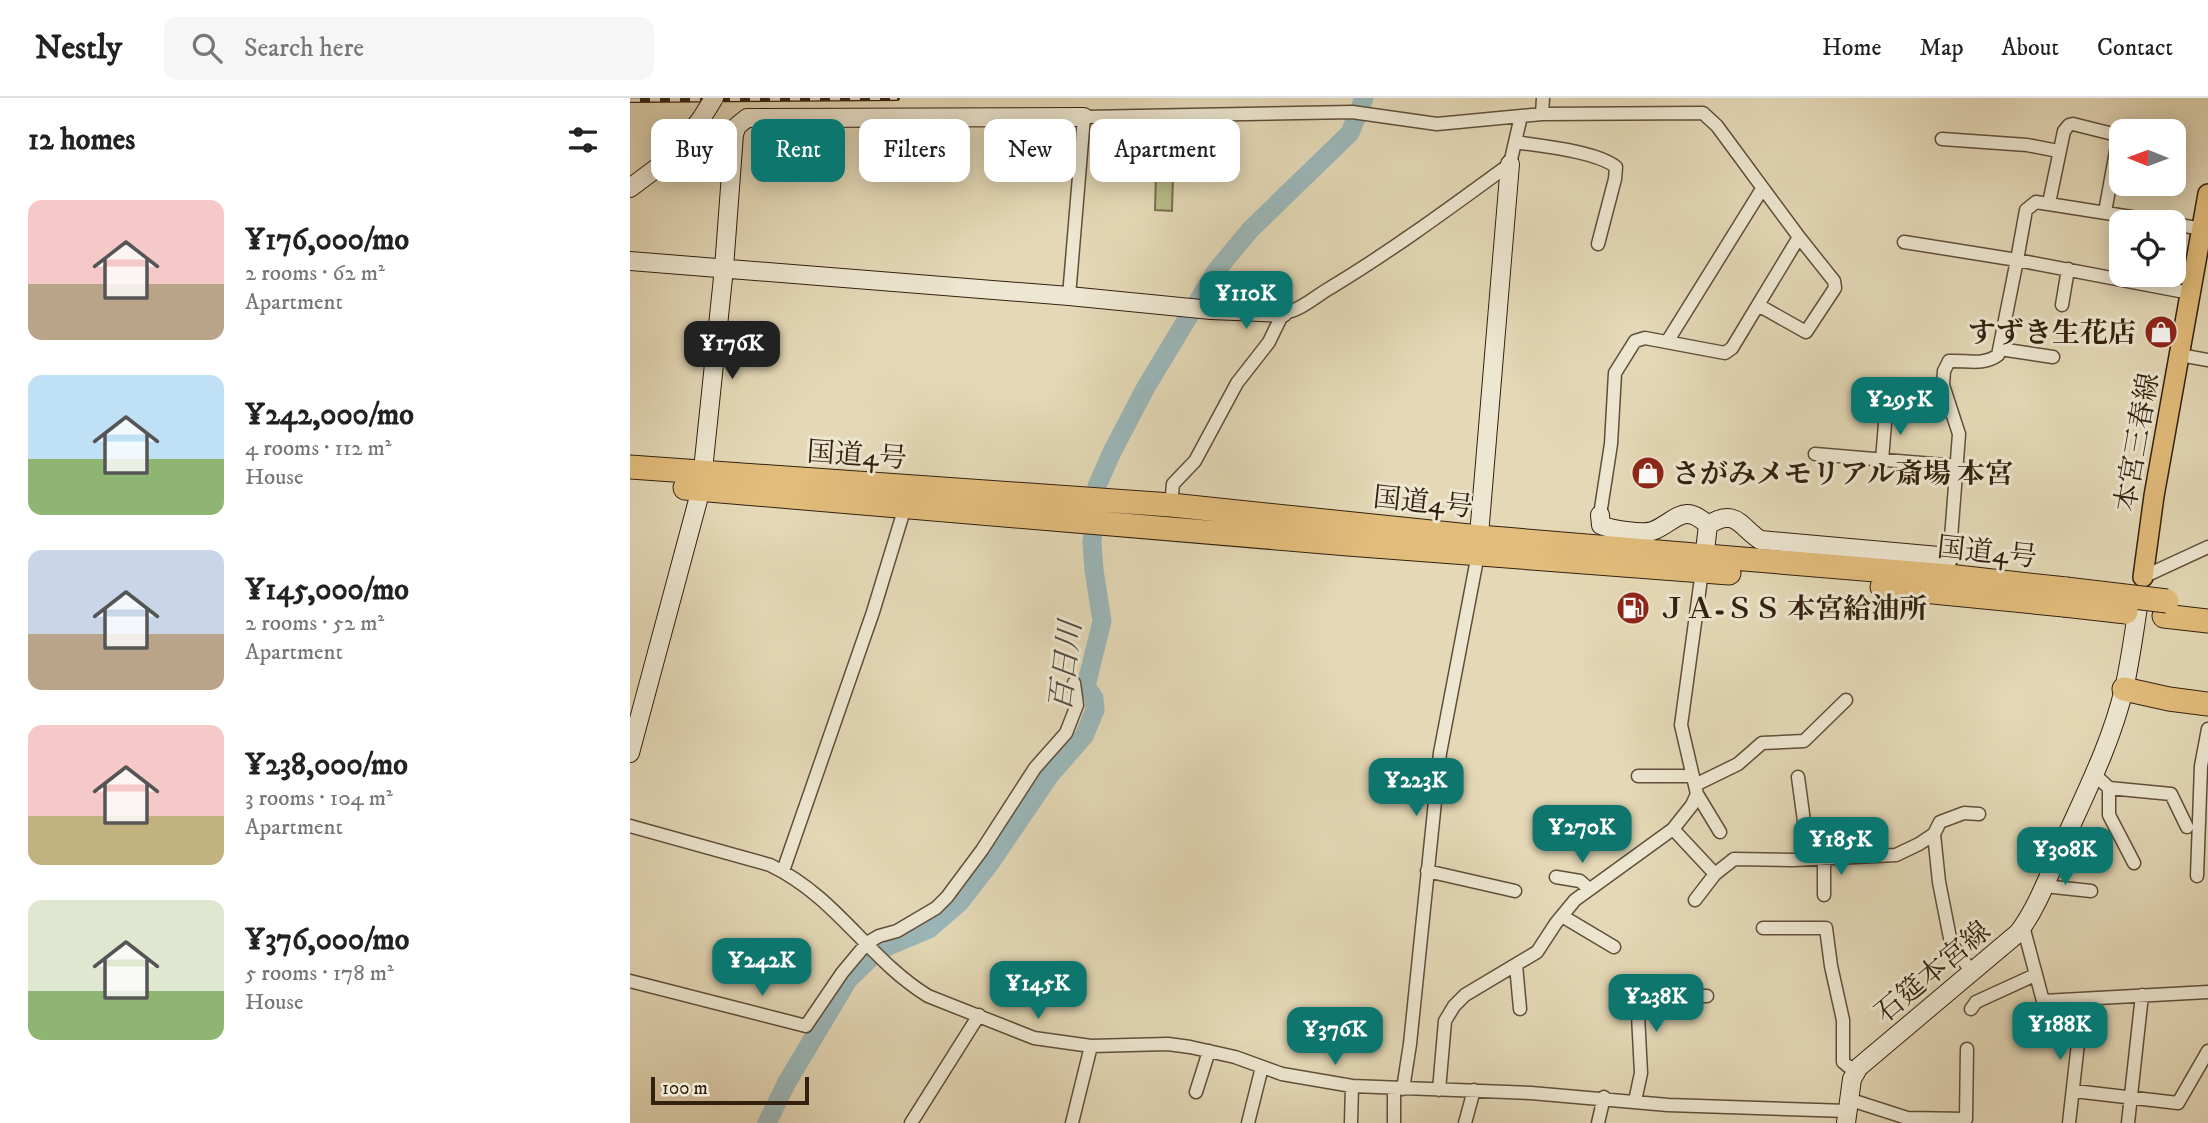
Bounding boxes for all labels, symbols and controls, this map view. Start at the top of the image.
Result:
search box [164,17,654,80]
text: Nestly [35,28,122,69]
icon: search [188,29,226,67]
text: Search here [244,32,364,65]
text: Home [1822,33,1881,63]
text: Map [1919,33,1964,63]
text: About [2002,33,2059,63]
text: Contact [2097,33,2173,63]
chip: Buy [651,119,737,182]
chip: Rent [751,119,845,182]
chip: Filters [859,119,970,182]
chip: New [984,119,1076,182]
chip: Apartment [1090,119,1240,182]
north arrow [2109,119,2186,196]
map controls [2109,119,2186,287]
icon: filters [564,121,602,159]
text: 12 homes [28,122,135,159]
button: locate [2109,210,2186,287]
text: ¥176,000/mo [245,222,409,259]
icon: home [84,228,168,312]
text: 2 rooms · 62 m² [245,259,385,288]
pin: ¥110K [1197,272,1295,331]
text: ¥110K [1216,279,1276,308]
text: Apartment [245,288,343,317]
shop icon: すずき生花店 [2142,313,2180,351]
place label: すずき生花店 [1968,316,2136,351]
pin: ¥176K [683,322,781,381]
text: ¥176K [700,329,764,358]
street label: 本宮三春線 [2108,370,2167,514]
pin: ¥295K [1851,378,1949,437]
text: ¥295K [1867,385,1933,414]
text: ¥242,000/mo [245,397,414,434]
icon: home [84,403,168,487]
text: 4 rooms · 112 m² [245,434,392,463]
street label: 国道4号 [806,435,908,476]
shop icon: さがみメモリアル斎場 本宮 [1629,454,1667,492]
place label: さがみメモリアル斎場 本宮 [1672,457,2013,492]
text: House [245,463,303,492]
street label: 国道4号 [1371,480,1474,525]
street label: 国道4号 [1935,530,2038,575]
text: ¥145,000/mo [245,572,409,609]
icon: home [84,578,168,662]
fuel station icon: ＪＡ-ＳＳ 本宮給油所 [1614,589,1652,627]
place label: ＪＡ-ＳＳ 本宮給油所 [1658,592,1927,627]
text: 2 rooms · 52 m² [245,609,384,638]
water label: 百日川 [1043,616,1091,713]
text: Apartment [245,638,343,667]
text: ¥238,000/mo [245,747,408,784]
icon: home [84,753,168,837]
pin: ¥223K [1367,758,1465,818]
text: ¥223K [1385,766,1447,795]
text: 3 rooms · 104 m² [245,784,393,813]
pin: ¥270K [1533,806,1631,865]
text: Apartment [245,813,343,842]
text: ¥270K [1549,813,1615,842]
pin: ¥185K [1792,818,1890,877]
text: ¥185K [1810,825,1872,854]
pin: ¥308K [2016,828,2114,887]
text: ¥308K [2033,835,2097,864]
street label: 石筵本宮線 [1868,914,1998,1031]
text: ¥376,000/mo [245,922,409,959]
icon: home [84,928,168,1012]
pin: ¥242K [713,939,811,998]
text: ¥242K [728,946,796,975]
text: 5 rooms · 178 m² [245,959,394,988]
pin: ¥145K [989,962,1087,1021]
text: ¥145K [1006,969,1070,998]
pin: ¥238K [1607,974,1705,1034]
text: ¥238K [1625,982,1687,1011]
text: House [245,988,303,1017]
pin: ¥188K [2011,1002,2109,1062]
pin: ¥376K [1286,1007,1384,1067]
text: ¥188K [2028,1010,2092,1039]
text: ¥376K [1303,1015,1367,1044]
scale bar [651,1074,808,1106]
text: 100 m [662,1077,708,1100]

